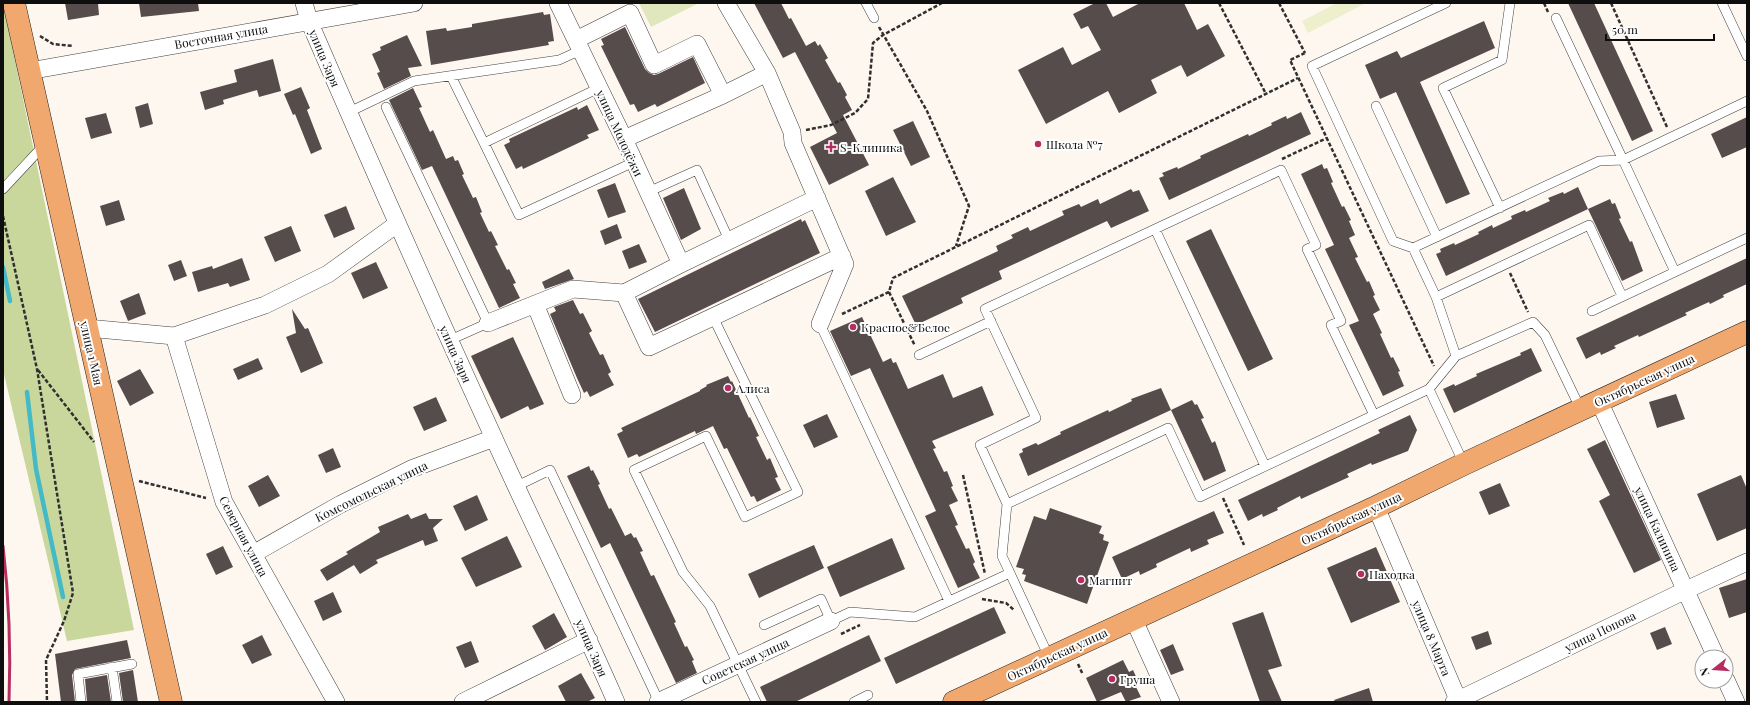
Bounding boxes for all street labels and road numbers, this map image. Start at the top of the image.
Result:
street label: Восточная улица [173,20,269,52]
street label: улица Заря [305,26,345,90]
street label: улица Молодёжи [592,86,647,179]
street label: улица 1 Мая [77,318,107,387]
street label: улица Заря [436,322,476,386]
street label: Октябрьская улица [1591,350,1697,410]
street label: Комсомольская улица [312,457,430,525]
street label: улица Калинина [1631,483,1685,574]
street label: Октябрьская улица [1298,488,1404,548]
street label: Северная улица [216,493,272,579]
street label: улица 8 Марта [1408,597,1455,678]
street label: улица Попова [1561,607,1638,656]
street label: улица Заря [572,616,612,680]
street label: Октябрьская улица [1004,624,1110,684]
street label: Советская улица [699,634,791,688]

